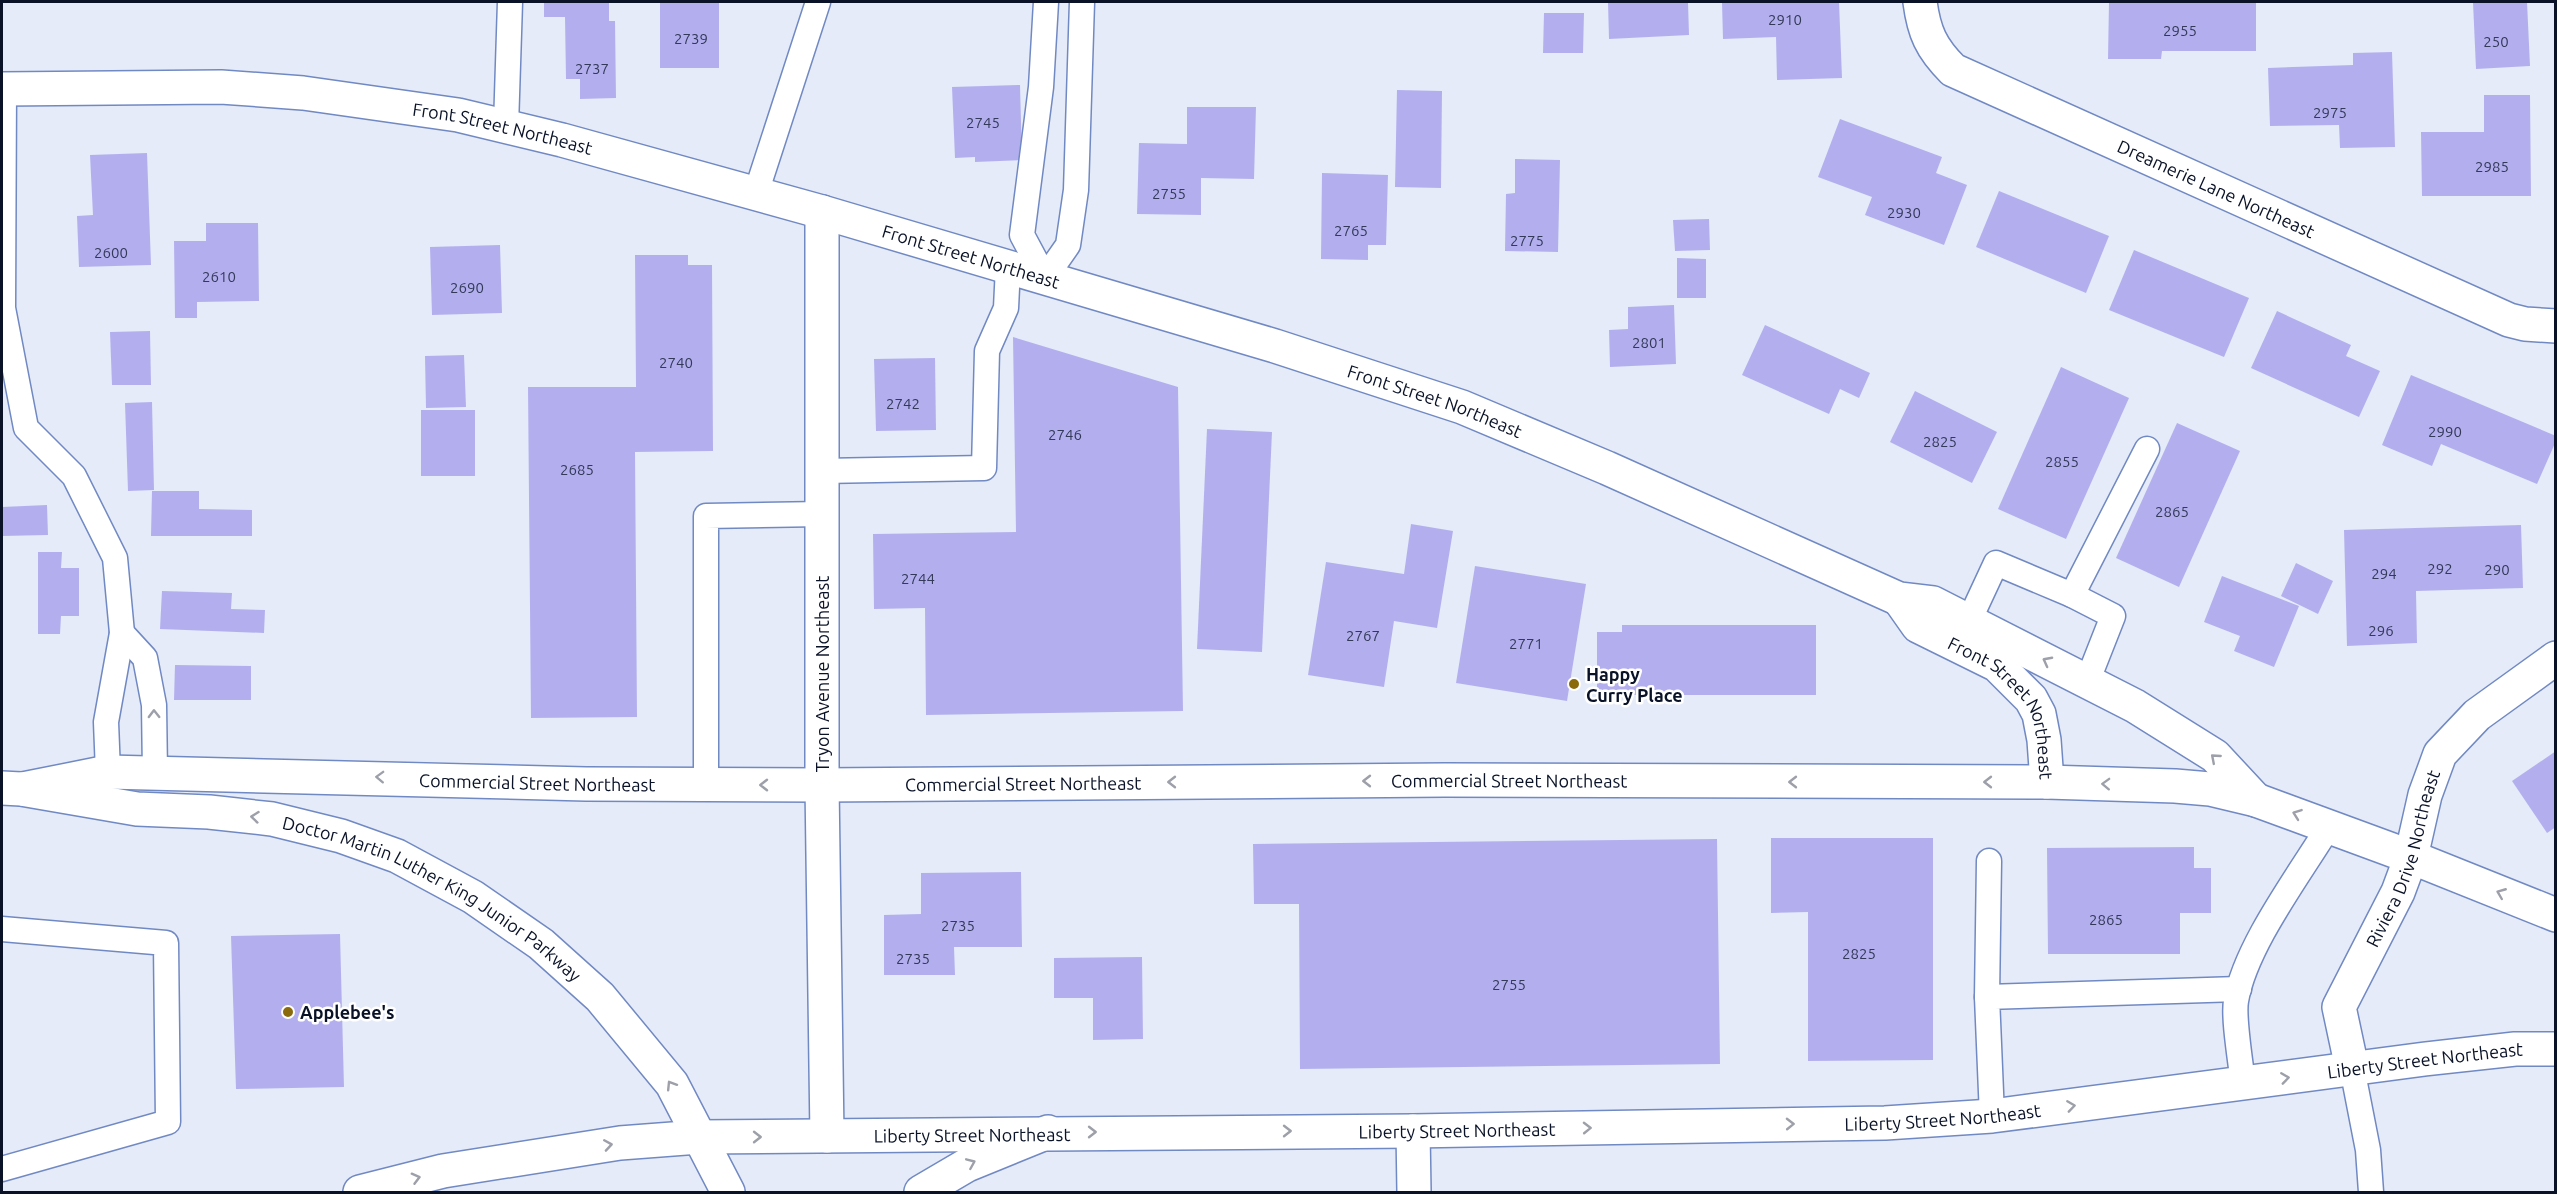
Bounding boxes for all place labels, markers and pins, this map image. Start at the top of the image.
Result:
place label: Happy Curry Place [1586,664,1683,705]
marker: Happy Curry Place [1567,677,1581,691]
place label: Applebee's [300,1002,394,1022]
marker: Applebee's [281,1005,295,1019]

